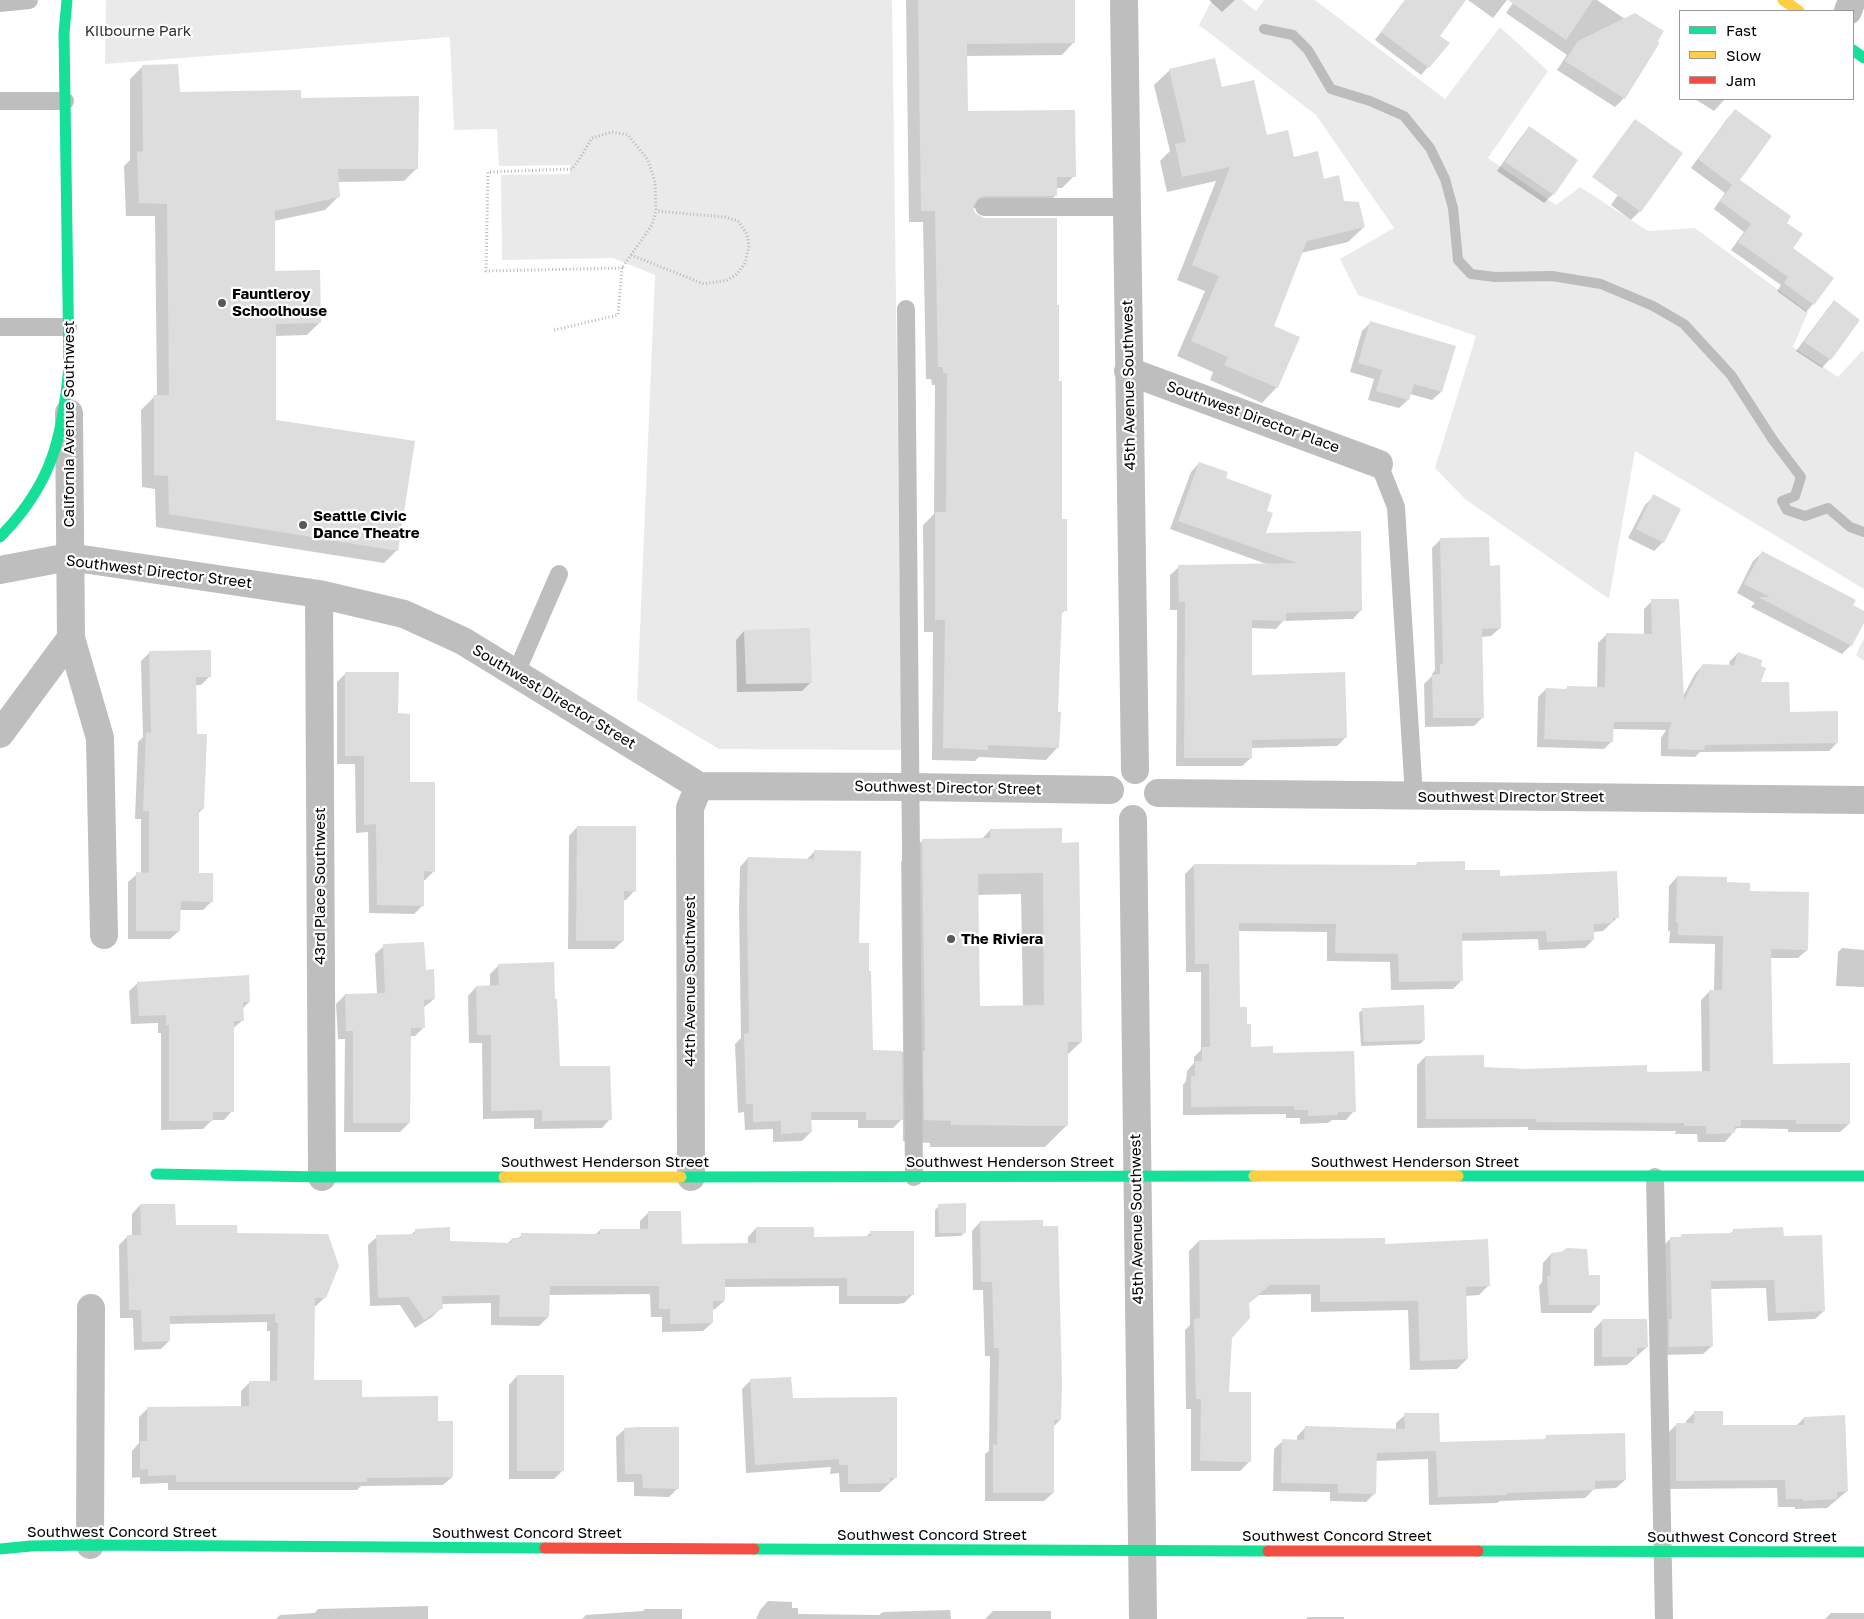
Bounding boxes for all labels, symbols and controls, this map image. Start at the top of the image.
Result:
legend [1679,10,1854,100]
text: Fast [1726,21,1757,39]
park label: Kilbourne Park [85,22,191,40]
text: Slow [1726,46,1761,64]
text: Jam [1726,71,1756,89]
place label: Fauntleroy Schoolhouse [232,285,327,320]
marker: Fauntleroy Schoolhouse [216,297,228,309]
street label: 45th Avenue Southwest [1119,299,1139,471]
street label: California Avenue Southwest [60,320,78,528]
street label: Southwest Director Place [1164,377,1342,457]
place label: Seattle Civic Dance Theatre [313,507,420,542]
marker: Seattle Civic Dance Theatre [297,519,309,531]
street label: Southwest Director Street [65,552,253,592]
street label: Southwest Director Street [469,641,639,753]
street label: Southwest Director Street [854,777,1042,799]
street label: Southwest Director Street [1417,788,1605,806]
street label: 43rd Place Southwest [311,807,329,965]
street label: 44th Avenue Southwest [681,895,699,1067]
place label: The Riviera [961,930,1043,948]
marker: The Riviera [945,933,957,945]
street label: 45th Avenue Southwest [1127,1133,1147,1305]
street label: Southwest Henderson Street [501,1153,709,1171]
street label: Southwest Henderson Street [906,1153,1114,1171]
street label: Southwest Henderson Street [1311,1153,1519,1171]
street label: Southwest Concord Street [27,1523,217,1541]
street label: Southwest Concord Street [432,1524,622,1542]
street label: Southwest Concord Street [837,1526,1027,1544]
street label: Southwest Concord Street [1242,1527,1432,1545]
street label: Southwest Concord Street [1647,1528,1837,1546]

